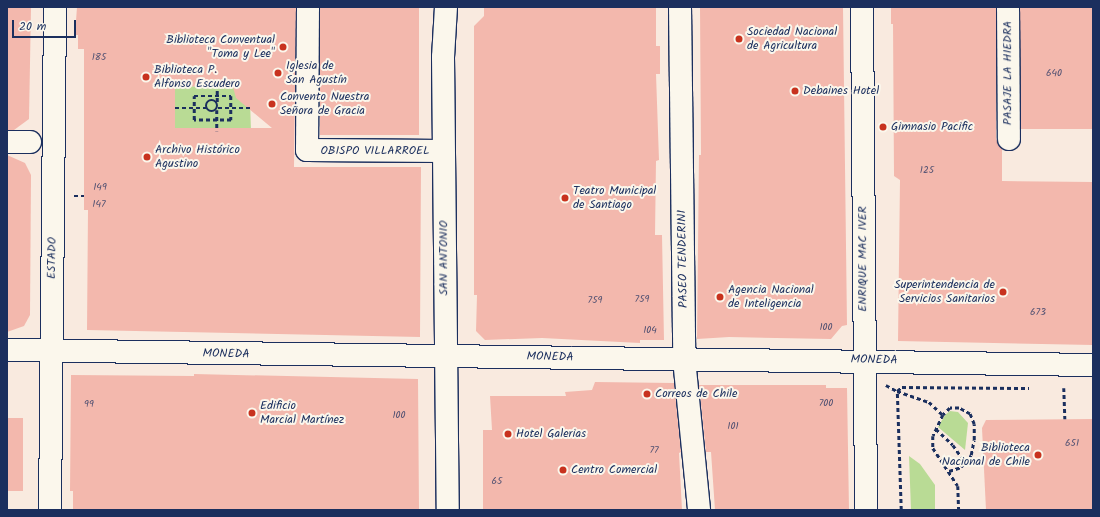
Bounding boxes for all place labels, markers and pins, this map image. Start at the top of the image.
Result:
place label: Sociedad Nacional de Agricultura [747,25,837,53]
place label: Biblioteca Conventual "Toma y Lee" [166,33,275,61]
marker: Sociedad Nacional de Agricultura [734,34,744,44]
marker: Biblioteca Conventual "Toma y Lee" [278,42,288,52]
place label: Iglesia de San Agustín [286,59,347,87]
place label: Biblioteca P. Alfonso Escudero [154,63,240,91]
marker: Iglesia de San Agustín [273,68,283,78]
marker: Biblioteca P. Alfonso Escudero [141,72,151,82]
place label: Debaines Hotel [803,84,879,98]
marker: Debaines Hotel [790,86,800,96]
place label: Convento Nuestra Señora de Gracia [280,90,369,118]
marker: Convento Nuestra Señora de Gracia [267,99,277,109]
place label: Gimnasio Pacific [891,120,973,134]
marker: Gimnasio Pacific [878,122,888,132]
place label: Archivo Histórico Agustino [155,143,240,171]
marker: Archivo Histórico Agustino [142,152,152,162]
place label: Teatro Municipal de Santiago [573,184,656,212]
marker: Teatro Municipal de Santiago [560,193,570,203]
place label: Superintendencia de Servicios Sanitarios [894,278,995,306]
place label: Agencia Nacional de Inteligencia [728,283,814,311]
marker: Superintendencia de Servicios Sanitarios [998,287,1008,297]
marker: Agencia Nacional de Inteligencia [715,292,725,302]
place label: Correos de Chile [655,387,737,401]
marker: Correos de Chile [642,389,652,399]
place label: Edificio Marcial Martínez [260,399,344,427]
marker: Edificio Marcial Martínez [247,408,257,418]
place label: Hotel Galerias [516,427,586,441]
marker: Hotel Galerias [503,429,513,439]
place label: Biblioteca Nacional de Chile [942,441,1030,469]
marker: Biblioteca Nacional de Chile [1033,450,1043,460]
place label: Centro Comercial [571,463,657,477]
marker: Centro Comercial [558,465,568,475]

